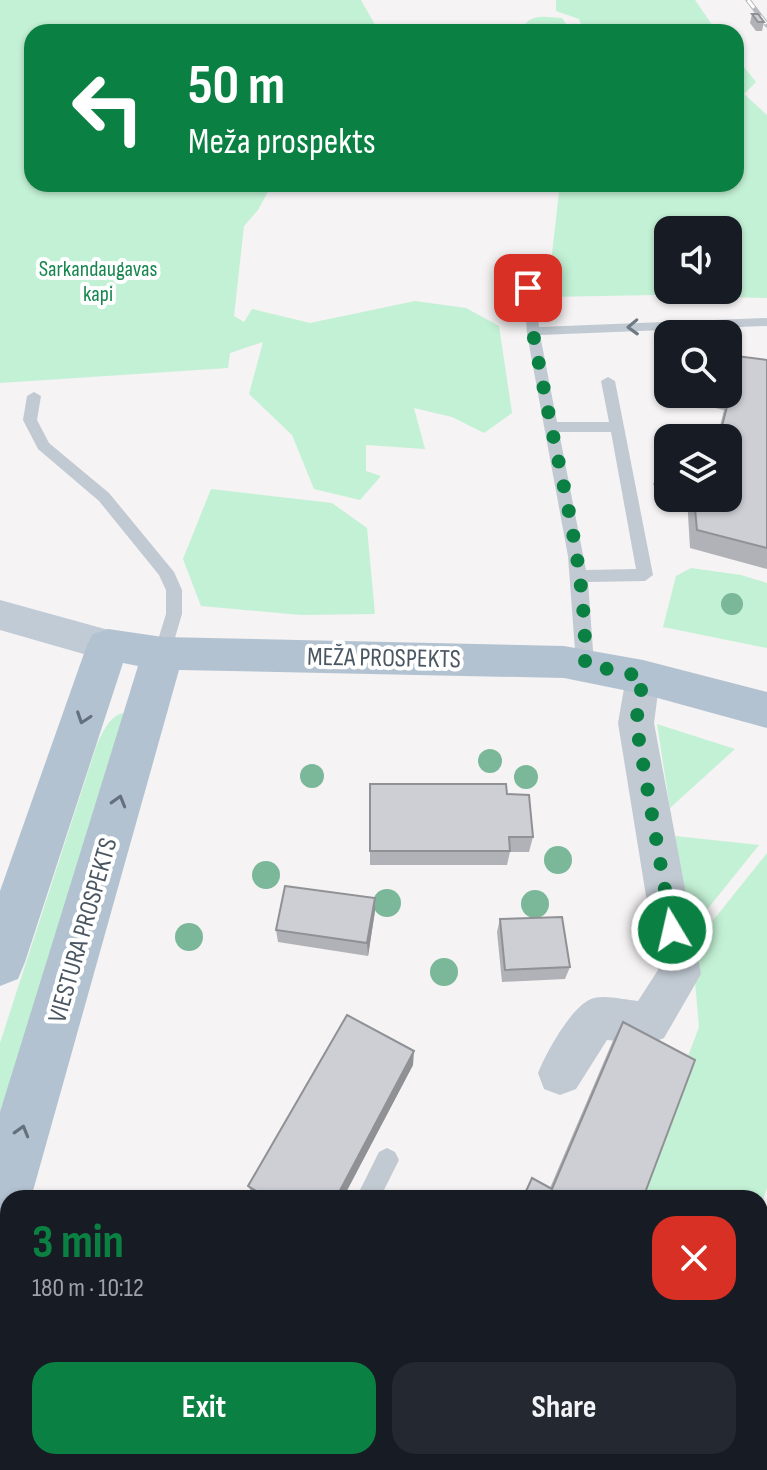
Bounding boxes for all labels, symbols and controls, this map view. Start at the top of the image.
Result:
text: 50 m [188,53,285,120]
icon: left [56,56,160,160]
text: Meža prospekts [188,121,376,164]
map controls [654,216,742,512]
button: sound [654,216,742,304]
pin [494,254,562,322]
park label: Sarkandaugavas kapi [39,256,157,308]
icon: arrive [506,266,550,310]
one-way arrow [626,319,639,336]
button: search [654,320,742,408]
button: layers [654,424,742,512]
street label: MEŽA PROSPEKTS [307,642,461,675]
one-way arrow [76,711,92,725]
one-way arrow [110,795,127,809]
street label: VIESTURA PROSPEKTS [42,834,125,1026]
position arrow [630,888,714,972]
one-way arrow [13,1125,29,1139]
text: 3 min [32,1214,124,1271]
button: close [652,1216,736,1300]
text: 180 m · 10:12 [32,1273,144,1304]
button: Exit [32,1362,376,1454]
button: Share [392,1362,736,1454]

